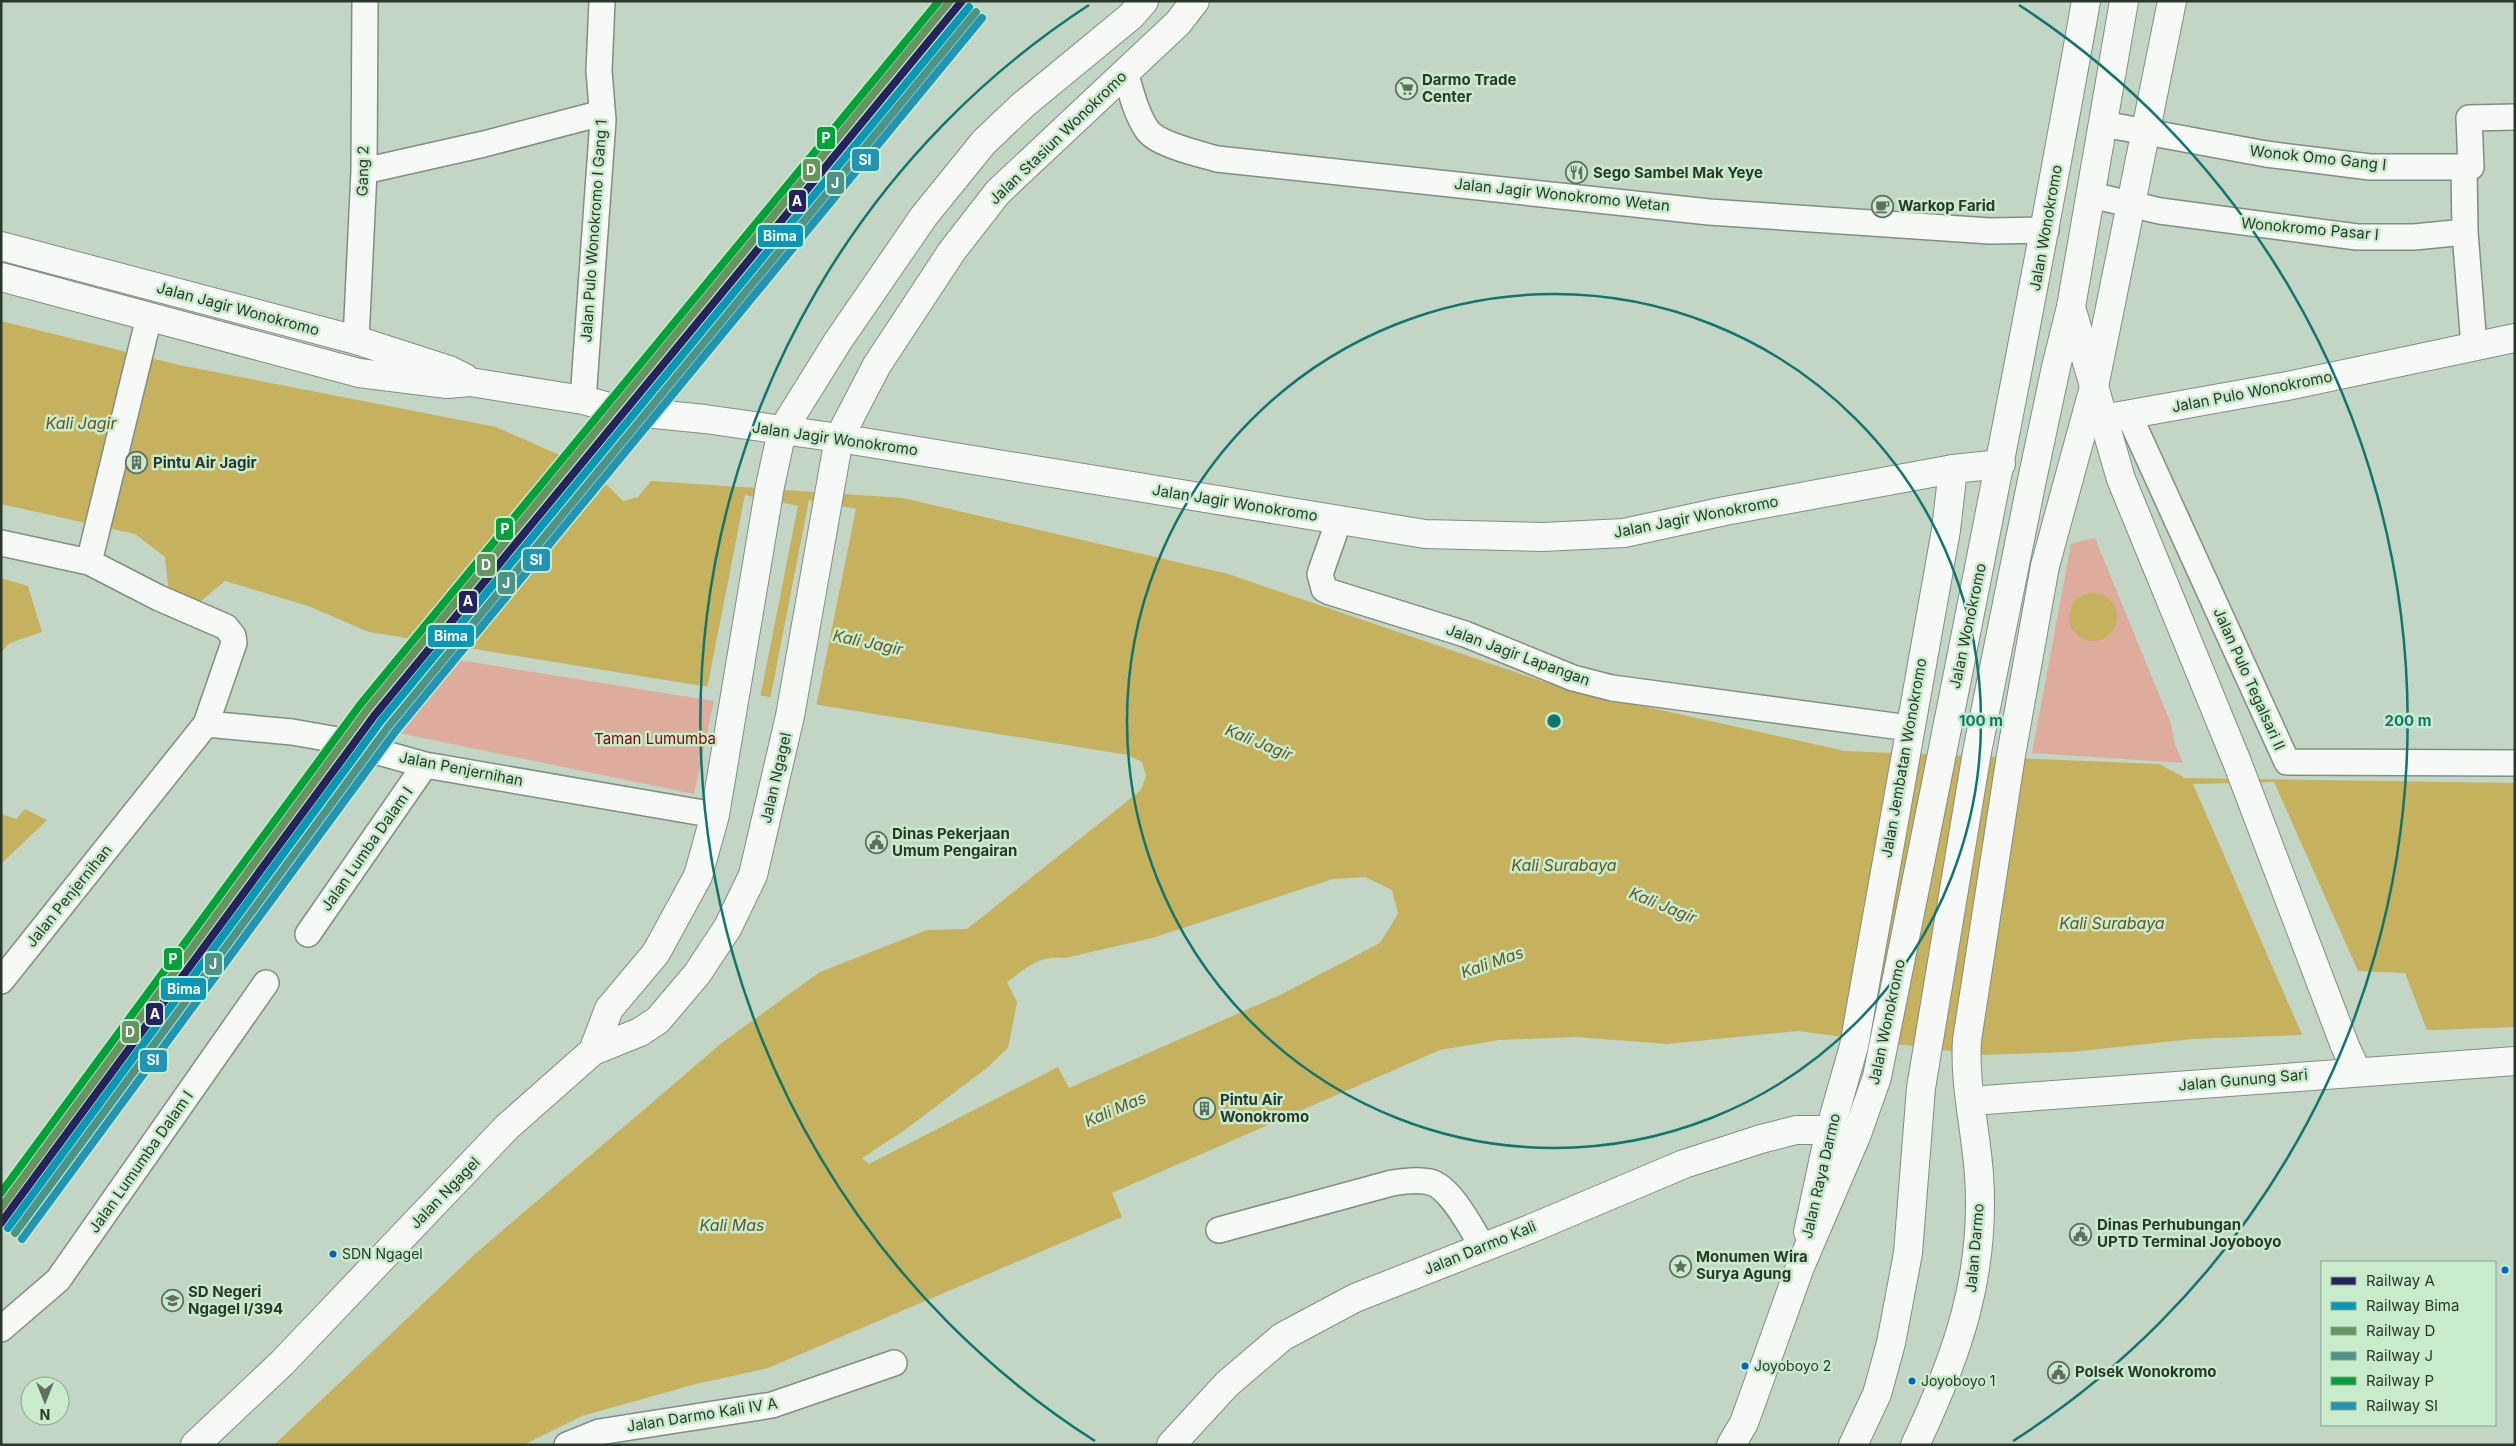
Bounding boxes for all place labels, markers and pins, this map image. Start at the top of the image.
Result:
place label: Darmo Trade Center [1422,70,1516,106]
supermarket icon: Darmo Trade Center [1394,77,1418,101]
restaurant icon: Sego Sambel Mak Yeye [1565,161,1589,185]
place label: Sego Sambel Mak Yeye [1593,163,1763,182]
cafe icon: Warkop Farid [1870,194,1894,218]
place label: Warkop Farid [1898,196,1995,215]
building icon: Pintu Air Jagir [125,451,149,475]
place label: Pintu Air Jagir [153,453,257,472]
centre of rings [1545,712,1563,730]
place label: Dinas Pekerjaan Umum Pengairan [892,824,1017,860]
public building icon: Dinas Pekerjaan Umum Pengairan [864,831,888,855]
place label: Pintu Air Wonokromo [1220,1090,1309,1126]
building icon: Pintu Air Wonokromo [1192,1097,1216,1121]
place label: Dinas Perhubungan UPTD Terminal Joyoboyo [2097,1215,2282,1251]
public building icon: Dinas Perhubungan UPTD Terminal Joyoboyo [2069,1222,2093,1246]
place label: SDN Ngagel [342,1245,423,1262]
place label: Monumen Wira Surya Agung [1696,1247,1808,1283]
marker: SDN Ngagel [328,1249,338,1259]
place icon: Monumen Wira Surya Agung [1668,1254,1692,1278]
unlabelled marker [2500,1265,2510,1275]
place label: SD Negeri Ngagel I/394 [188,1282,283,1318]
school or university icon: SD Negeri Ngagel I/394 [160,1289,184,1313]
place label: Joyoboyo 2 [1754,1357,1831,1374]
public building icon: Polsek Wonokromo [2047,1360,2071,1384]
marker: Joyoboyo 2 [1740,1361,1750,1371]
place label: Polsek Wonokromo [2075,1362,2217,1381]
place label: Joyoboyo 1 [1921,1372,1995,1389]
marker: Joyoboyo 1 [1907,1376,1917,1386]

